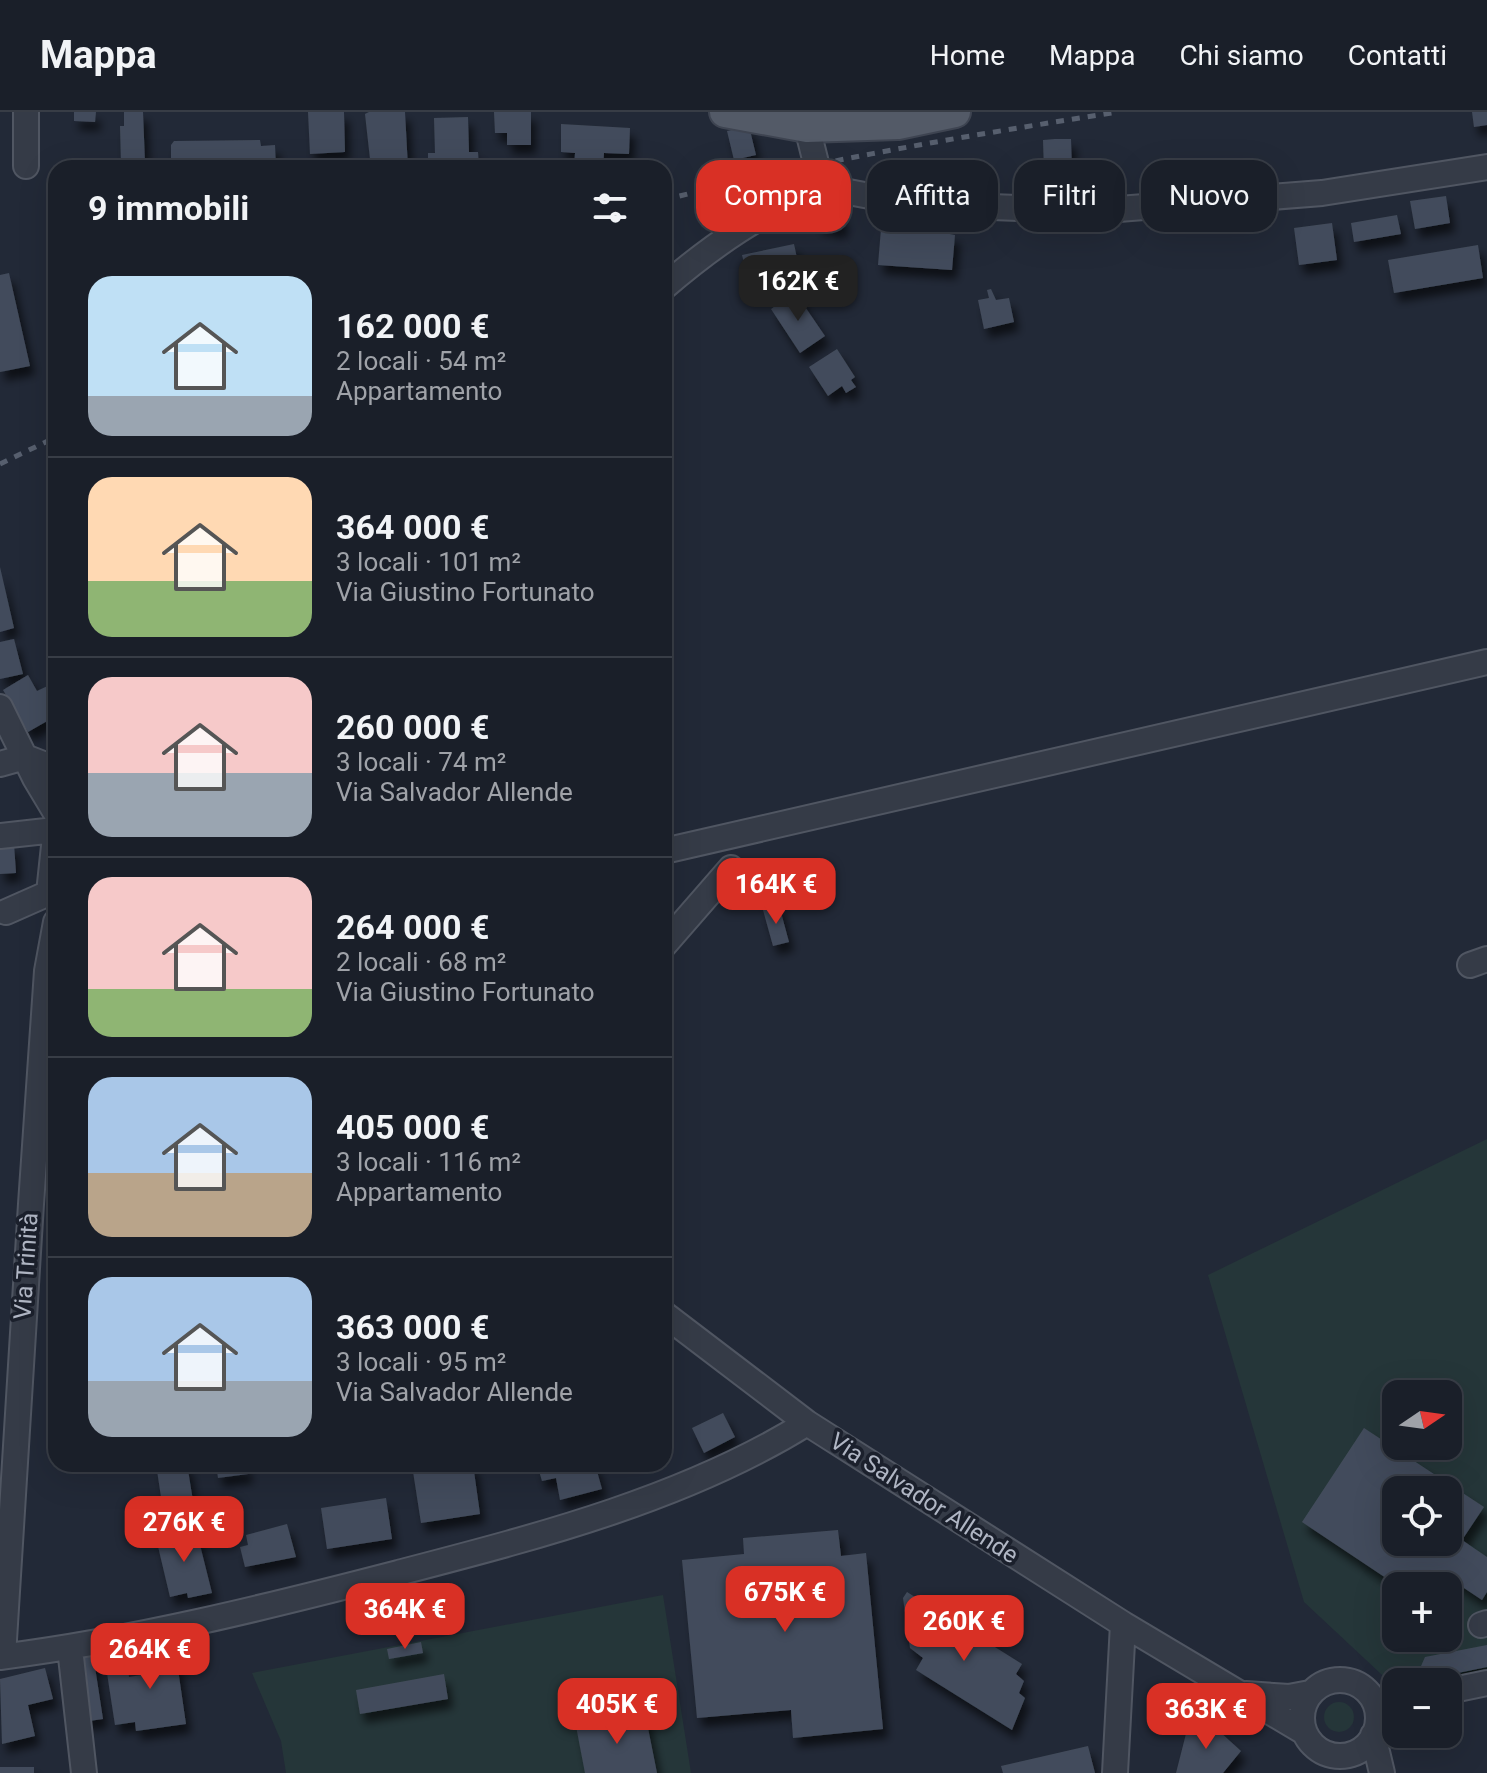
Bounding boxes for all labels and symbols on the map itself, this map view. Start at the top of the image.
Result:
pin: 162K € [733,255,863,323]
pin: 164K € [711,858,841,926]
street label: Via Trinità [8,1212,44,1320]
north arrow [1382,1380,1462,1460]
street label: Via Salvador Allende [825,1427,1023,1569]
pin: 276K € [119,1496,249,1564]
pin: 675K € [720,1566,850,1634]
pin: 364K € [340,1583,470,1651]
pin: 260K € [899,1595,1029,1663]
pin: 264K € [85,1623,215,1691]
pin: 405K € [552,1678,682,1746]
pin: 363K € [1141,1683,1271,1751]

